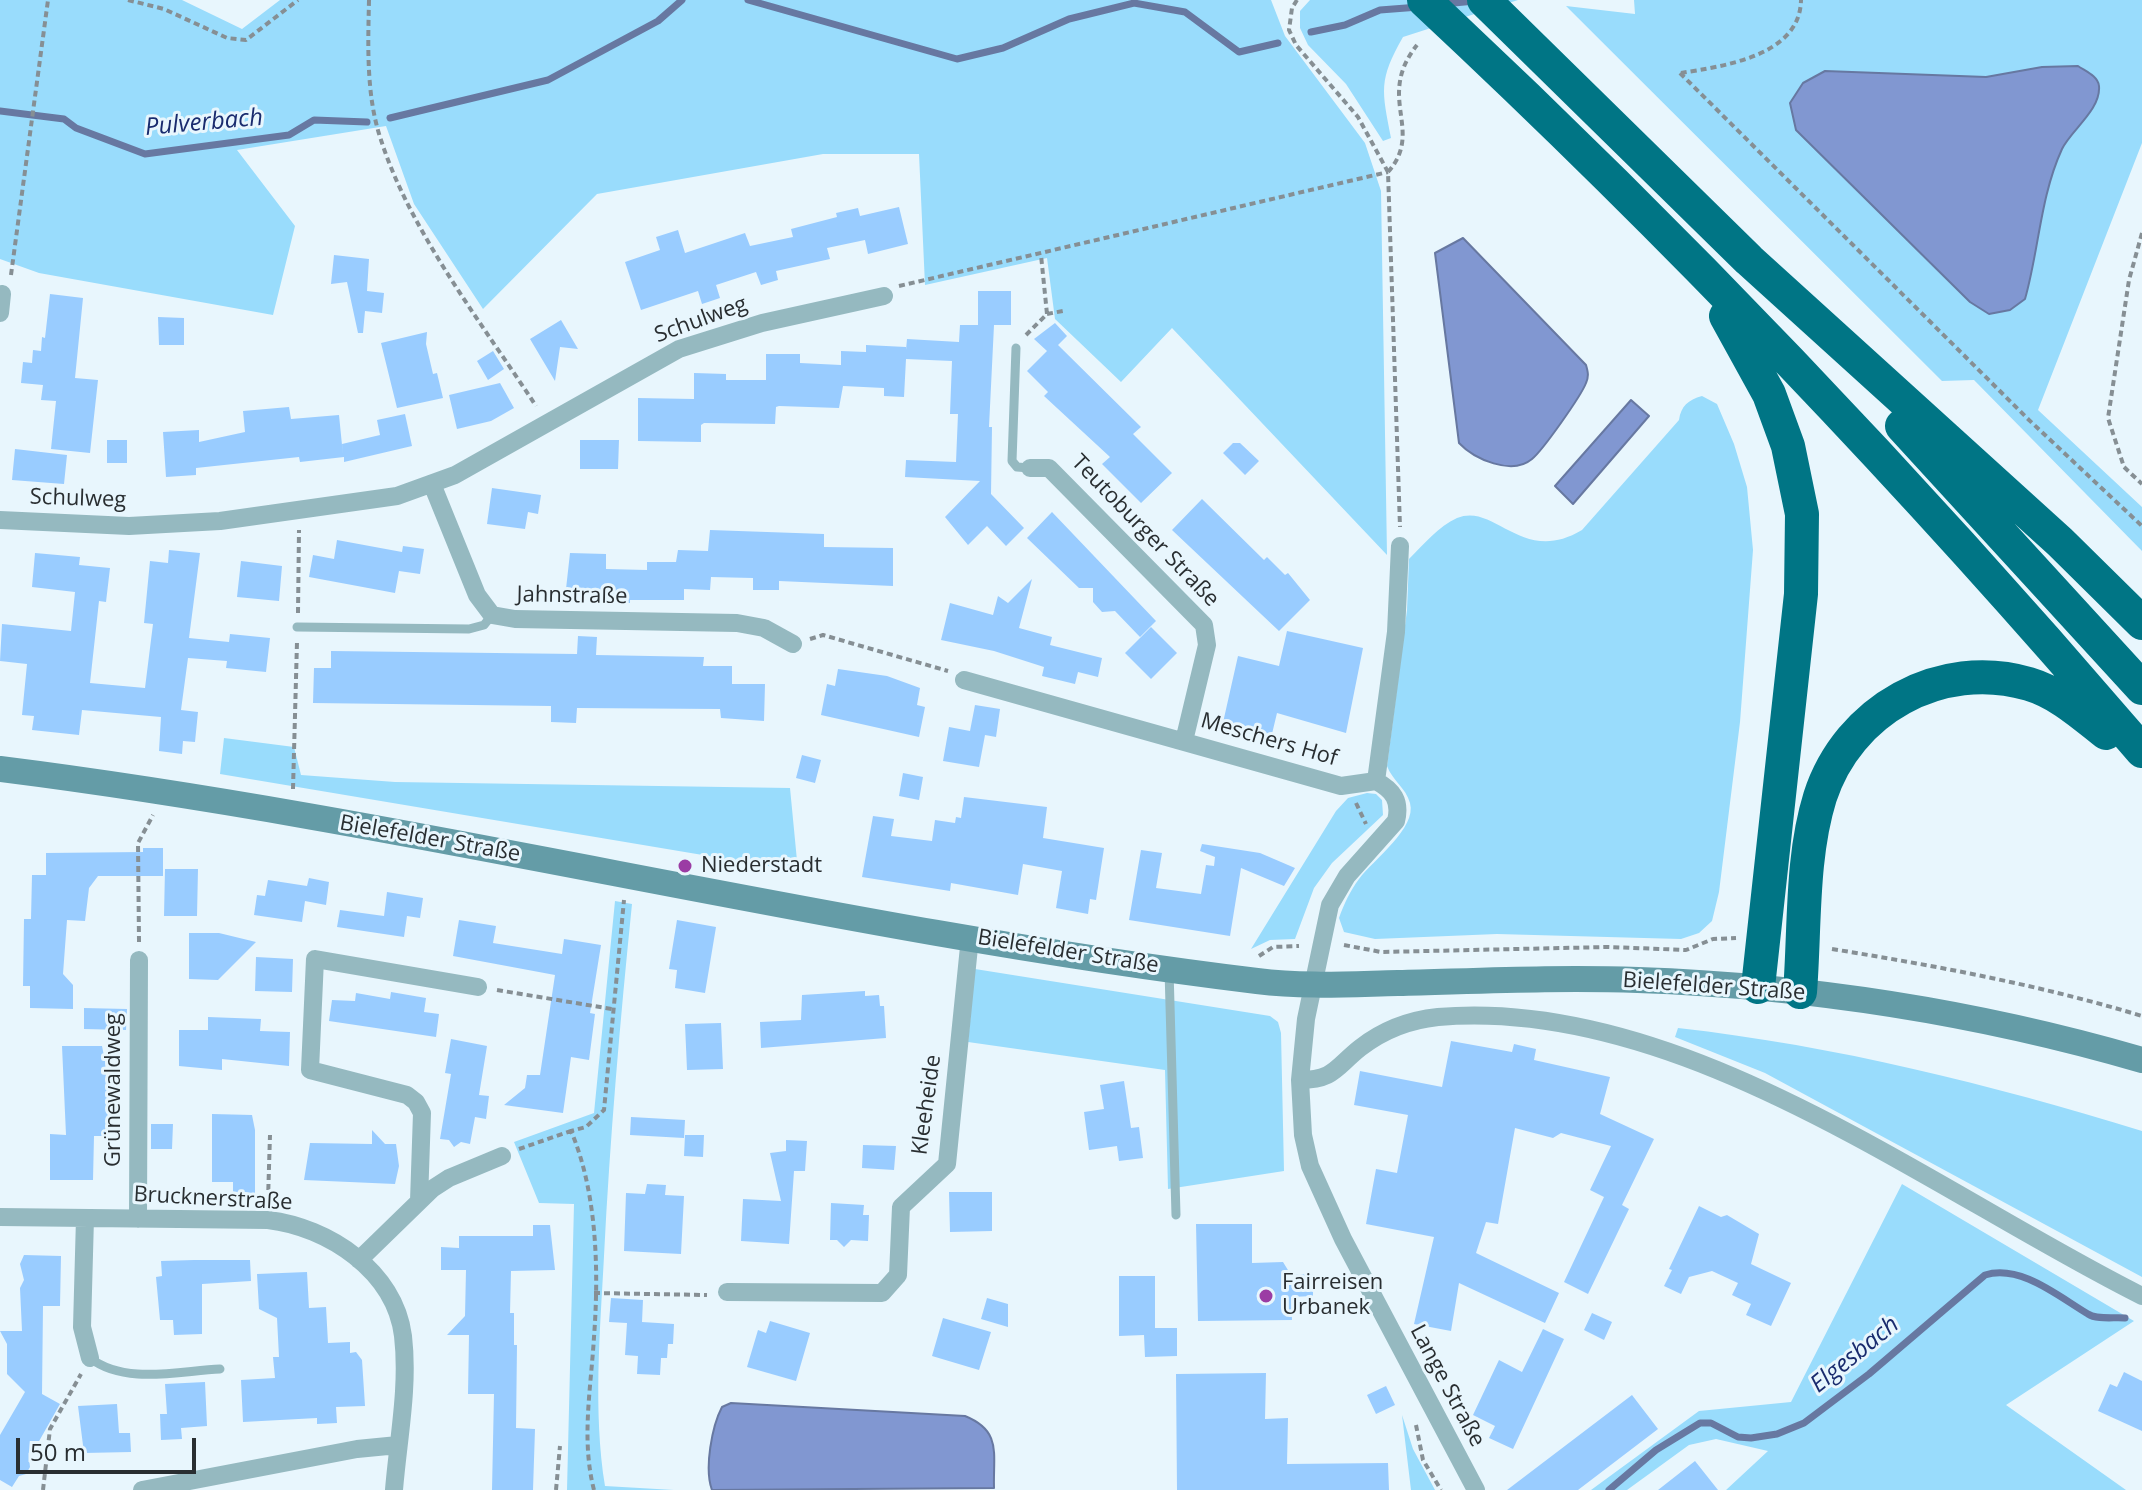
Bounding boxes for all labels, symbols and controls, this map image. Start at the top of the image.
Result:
water label: Pulverbach [144,104,264,142]
street label: Schulweg [651,291,751,349]
street label: Teutoburger Straße [1066,449,1224,613]
street label: Schulweg [29,484,127,514]
street label: Jahnstraße [516,582,628,610]
street label: Meschers Hof [1198,708,1340,772]
street label: Bielefelder Straße [338,810,522,868]
place label: Niederstadt [701,853,822,879]
marker: Niederstadt [676,857,694,875]
street label: Bielefelder Straße [976,925,1160,979]
street label: Bielefelder Straße [1622,967,1806,1007]
street label: Grünewaldweg [101,1013,127,1167]
street label: Kleeheide [907,1053,947,1157]
street label: Brucknerstraße [133,1182,293,1216]
place label: Fairreisen Urbanek [1282,1270,1383,1322]
marker: Fairreisen Urbanek [1257,1287,1275,1305]
water label: Elgesbach [1805,1311,1905,1399]
street label: Lange Straße [1404,1320,1490,1452]
scale bar [20,1422,200,1472]
text: 50 m [30,1435,86,1468]

